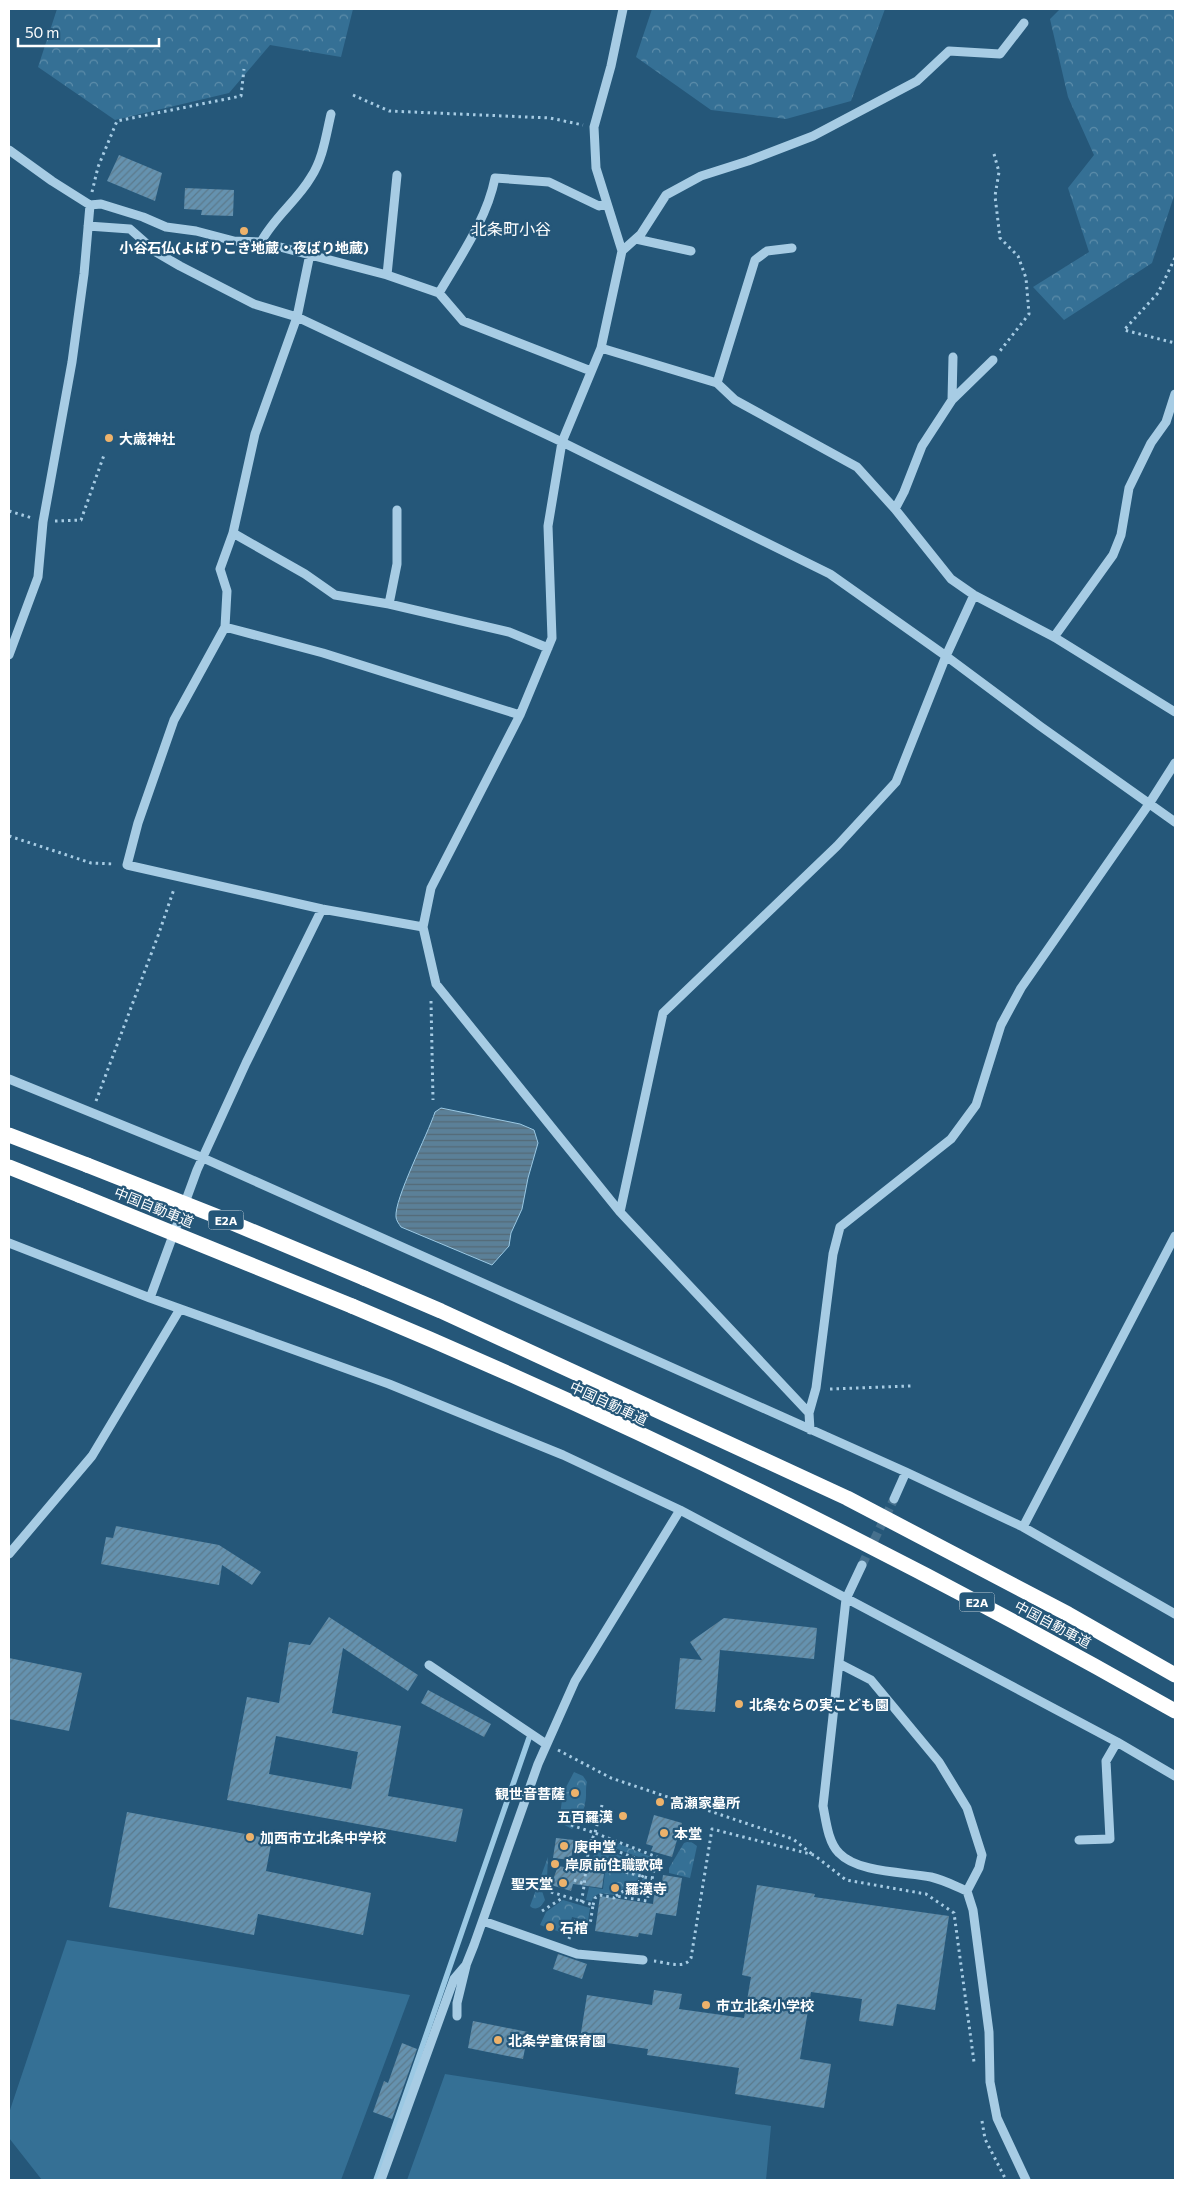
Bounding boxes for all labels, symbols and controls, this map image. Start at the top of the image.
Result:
scale bar [18,15,159,47]
text: 50 m [25,23,59,41]
district label: 北条町小谷 [471,219,551,238]
marker: 小谷石仏(よばりこき地蔵・夜ばり地蔵) [238,225,250,237]
place label: 小谷石仏(よばりこき地蔵・夜ばり地蔵) [119,239,369,256]
place label: 大歳神社 [119,430,175,447]
marker: 大歳神社 [103,432,115,444]
street label: 中国自動車道 [112,1183,196,1231]
road number: E2A [208,1210,244,1230]
street label: 中国自動車道 [567,1378,651,1428]
road number: E2A [960,1592,994,1611]
street label: 中国自動車道 [1012,1597,1094,1651]
place label: 北条ならの実こども園 [749,1696,889,1713]
marker: 北条ならの実こども園 [733,1698,745,1710]
place label: 観世音菩薩 [495,1785,565,1802]
marker: 観世音菩薩 [569,1787,581,1799]
place label: 高瀬家墓所 [670,1794,740,1811]
marker: 高瀬家墓所 [654,1796,666,1808]
place label: 五百羅漢 [557,1808,613,1825]
marker: 五百羅漢 [617,1810,629,1822]
place label: 本堂 [674,1825,702,1842]
marker: 本堂 [658,1827,670,1839]
place label: 加西市立北条中学校 [260,1829,386,1846]
marker: 加西市立北条中学校 [244,1831,256,1843]
place label: 庚申堂 [574,1838,616,1855]
marker: 庚申堂 [558,1840,570,1852]
place label: 岸原前住職歌碑 [565,1856,663,1873]
marker: 岸原前住職歌碑 [549,1858,561,1870]
place label: 聖天堂 [511,1875,553,1892]
marker: 聖天堂 [557,1877,569,1889]
place label: 羅漢寺 [625,1880,667,1897]
marker: 羅漢寺 [609,1882,621,1894]
place label: 石棺 [560,1919,588,1936]
marker: 石棺 [544,1921,556,1933]
place label: 市立北条小学校 [716,1997,814,2014]
marker: 市立北条小学校 [700,1999,712,2011]
place label: 北条学童保育園 [508,2032,606,2049]
marker: 北条学童保育園 [492,2034,504,2046]

